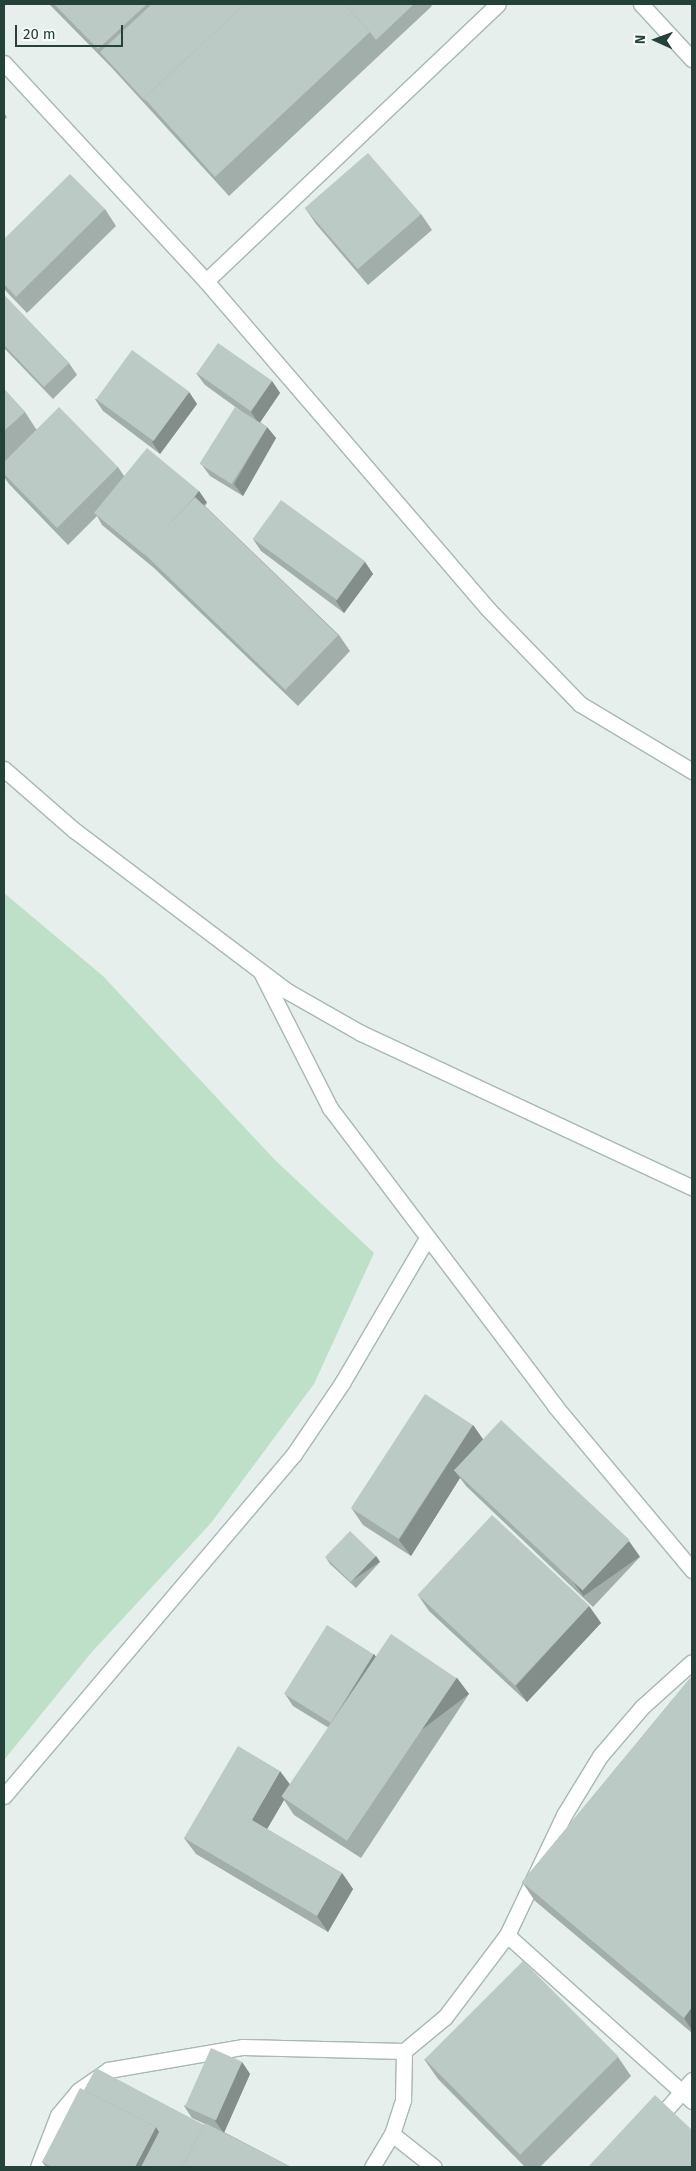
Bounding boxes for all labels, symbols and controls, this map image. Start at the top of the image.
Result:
scale bar [18,15,125,47]
north arrow [631,15,681,65]
text: 20 m [23,25,56,43]
text: N [632,35,649,44]

